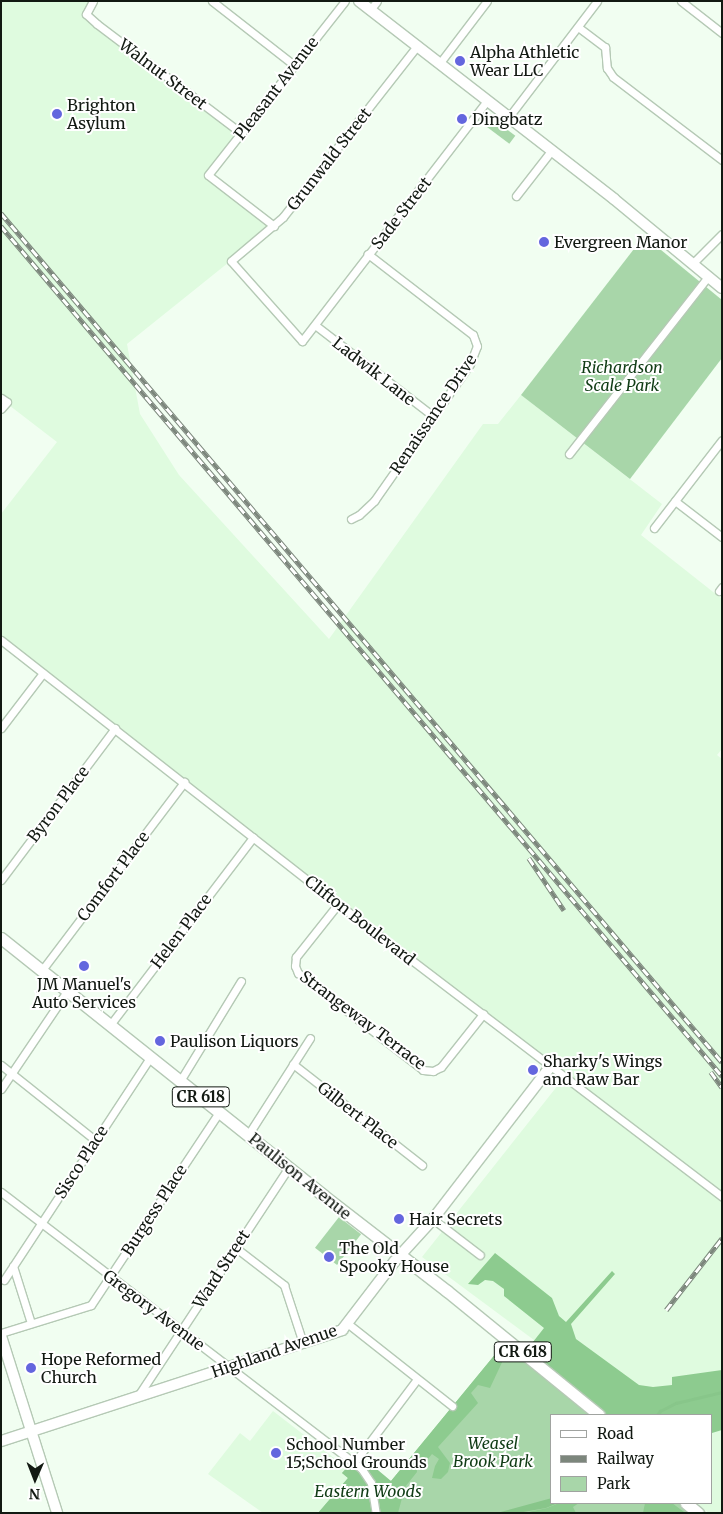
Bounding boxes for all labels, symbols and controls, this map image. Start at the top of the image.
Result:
street label: Pleasant Avenue [230,33,322,143]
street label: Walnut Street [115,35,211,113]
place label: Alpha Athletic Wear LLC [470,42,579,80]
marker: Alpha Athletic Wear LLC [454,55,466,67]
place label: Brighton Asylum [67,95,136,133]
street label: Grunwald Street [283,104,375,214]
marker: Brighton Asylum [51,108,63,120]
place label: Dingbatz [472,109,542,129]
marker: Dingbatz [456,113,468,125]
street label: Sade Street [367,173,435,253]
place label: Evergreen Manor [554,232,687,252]
marker: Evergreen Manor [538,236,550,248]
street label: Ladwik Lane [329,333,419,409]
street label: Renaissance Drive [386,350,480,478]
park label: Richardson Scale Park [581,357,663,395]
street label: Byron Place [23,762,93,846]
street label: Comfort Place [73,827,153,925]
street label: Clifton Boulevard [301,871,419,969]
street label: Helen Place [147,890,215,972]
marker: JM Manuel's Auto Services [78,960,90,972]
street label: Strangeway Terrace [296,966,430,1074]
place label: JM Manuel's Auto Services [32,974,136,1012]
place label: Paulison Liquors [170,1031,299,1051]
marker: Paulison Liquors [154,1035,166,1047]
place label: Sharky's Wings and Raw Bar [543,1051,662,1089]
marker: Sharky's Wings and Raw Bar [527,1064,539,1076]
street label: Gilbert Place [314,1078,402,1152]
road number: CR 618 [171,1084,231,1110]
street label: Sisco Place [50,1122,112,1202]
street label: Paulison Avenue [245,1129,355,1223]
street label: Burgess Place [117,1161,191,1259]
place label: Hair Secrets [409,1209,502,1229]
marker: Hair Secrets [393,1213,405,1225]
street label: Ward Street [188,1226,254,1312]
place label: The Old Spooky House [339,1238,449,1276]
marker: The Old Spooky House [323,1251,335,1263]
street label: Gregory Avenue [100,1266,208,1354]
street label: Highland Avenue [209,1321,339,1381]
road number: CR 618 [493,1340,553,1364]
place label: Hope Reformed Church [41,1349,161,1387]
marker: Hope Reformed Church [25,1362,37,1374]
legend [550,1414,713,1504]
text: Road [597,1424,633,1443]
park label: Weasel Brook Park [453,1433,533,1471]
place label: School Number 15;School Grounds [286,1434,427,1472]
marker: School Number 15;School Grounds [270,1447,282,1459]
text: Railway [597,1449,654,1468]
north arrow [10,1454,60,1504]
text: Park [597,1474,630,1493]
park label: Eastern Woods [314,1481,422,1501]
text: N [29,1485,40,1503]

